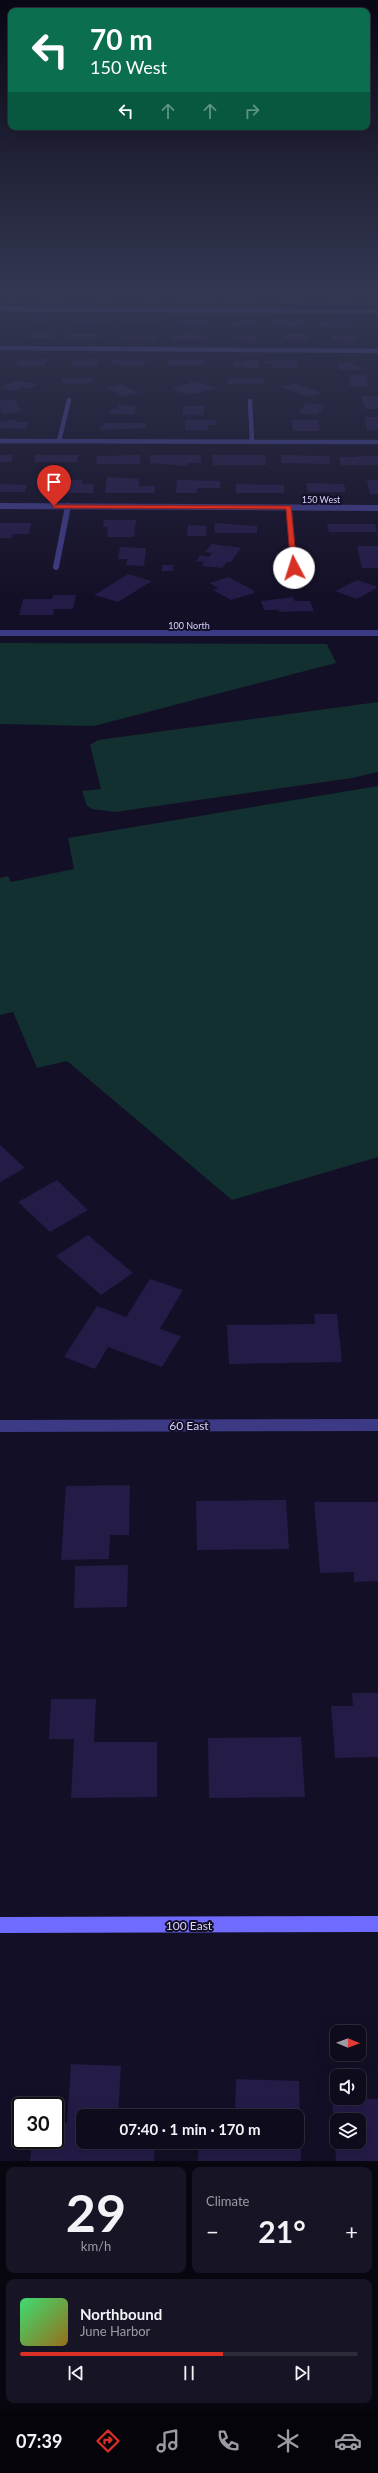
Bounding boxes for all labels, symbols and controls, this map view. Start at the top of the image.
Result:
text: 70 m [90,22,153,56]
icon: left [24,24,76,76]
text: 150 West [90,56,167,78]
icon: left [115,100,137,122]
icon: ahead [157,100,179,122]
icon: ahead [199,100,221,122]
icon: right [241,100,263,122]
pin [37,465,71,506]
icon: arrive [43,471,65,493]
street label: 150 West [302,494,341,505]
position arrow [273,547,315,589]
street label: 100 North [168,620,210,631]
street label: 60 East [169,1418,209,1433]
street label: 100 East [166,1918,213,1933]
north arrow [330,2025,366,2061]
map controls [330,2025,366,2149]
button: sound [330,2069,366,2105]
speed limit sign: 30 [12,2097,64,2149]
button: layers [330,2113,366,2149]
text: 07:40 · 1 min · 170 m [120,2120,260,2138]
text: 29 [66,2181,126,2243]
text: Climate [206,2193,249,2209]
text: 21° [258,2213,306,2249]
text: − [206,2218,219,2245]
text: + [345,2218,358,2245]
text: km/h [81,2238,111,2254]
text: Northbound [80,2305,162,2323]
text: June Harbor [80,2323,150,2339]
icon: previous [65,2362,87,2384]
icon: pause [178,2362,200,2384]
icon: next [291,2362,313,2384]
icon: directions [94,2427,122,2455]
icon: music [154,2427,182,2455]
icon: phone [214,2427,242,2455]
icon: climate [274,2427,302,2455]
icon: car [334,2427,362,2455]
text: 07:39 [16,2430,62,2452]

